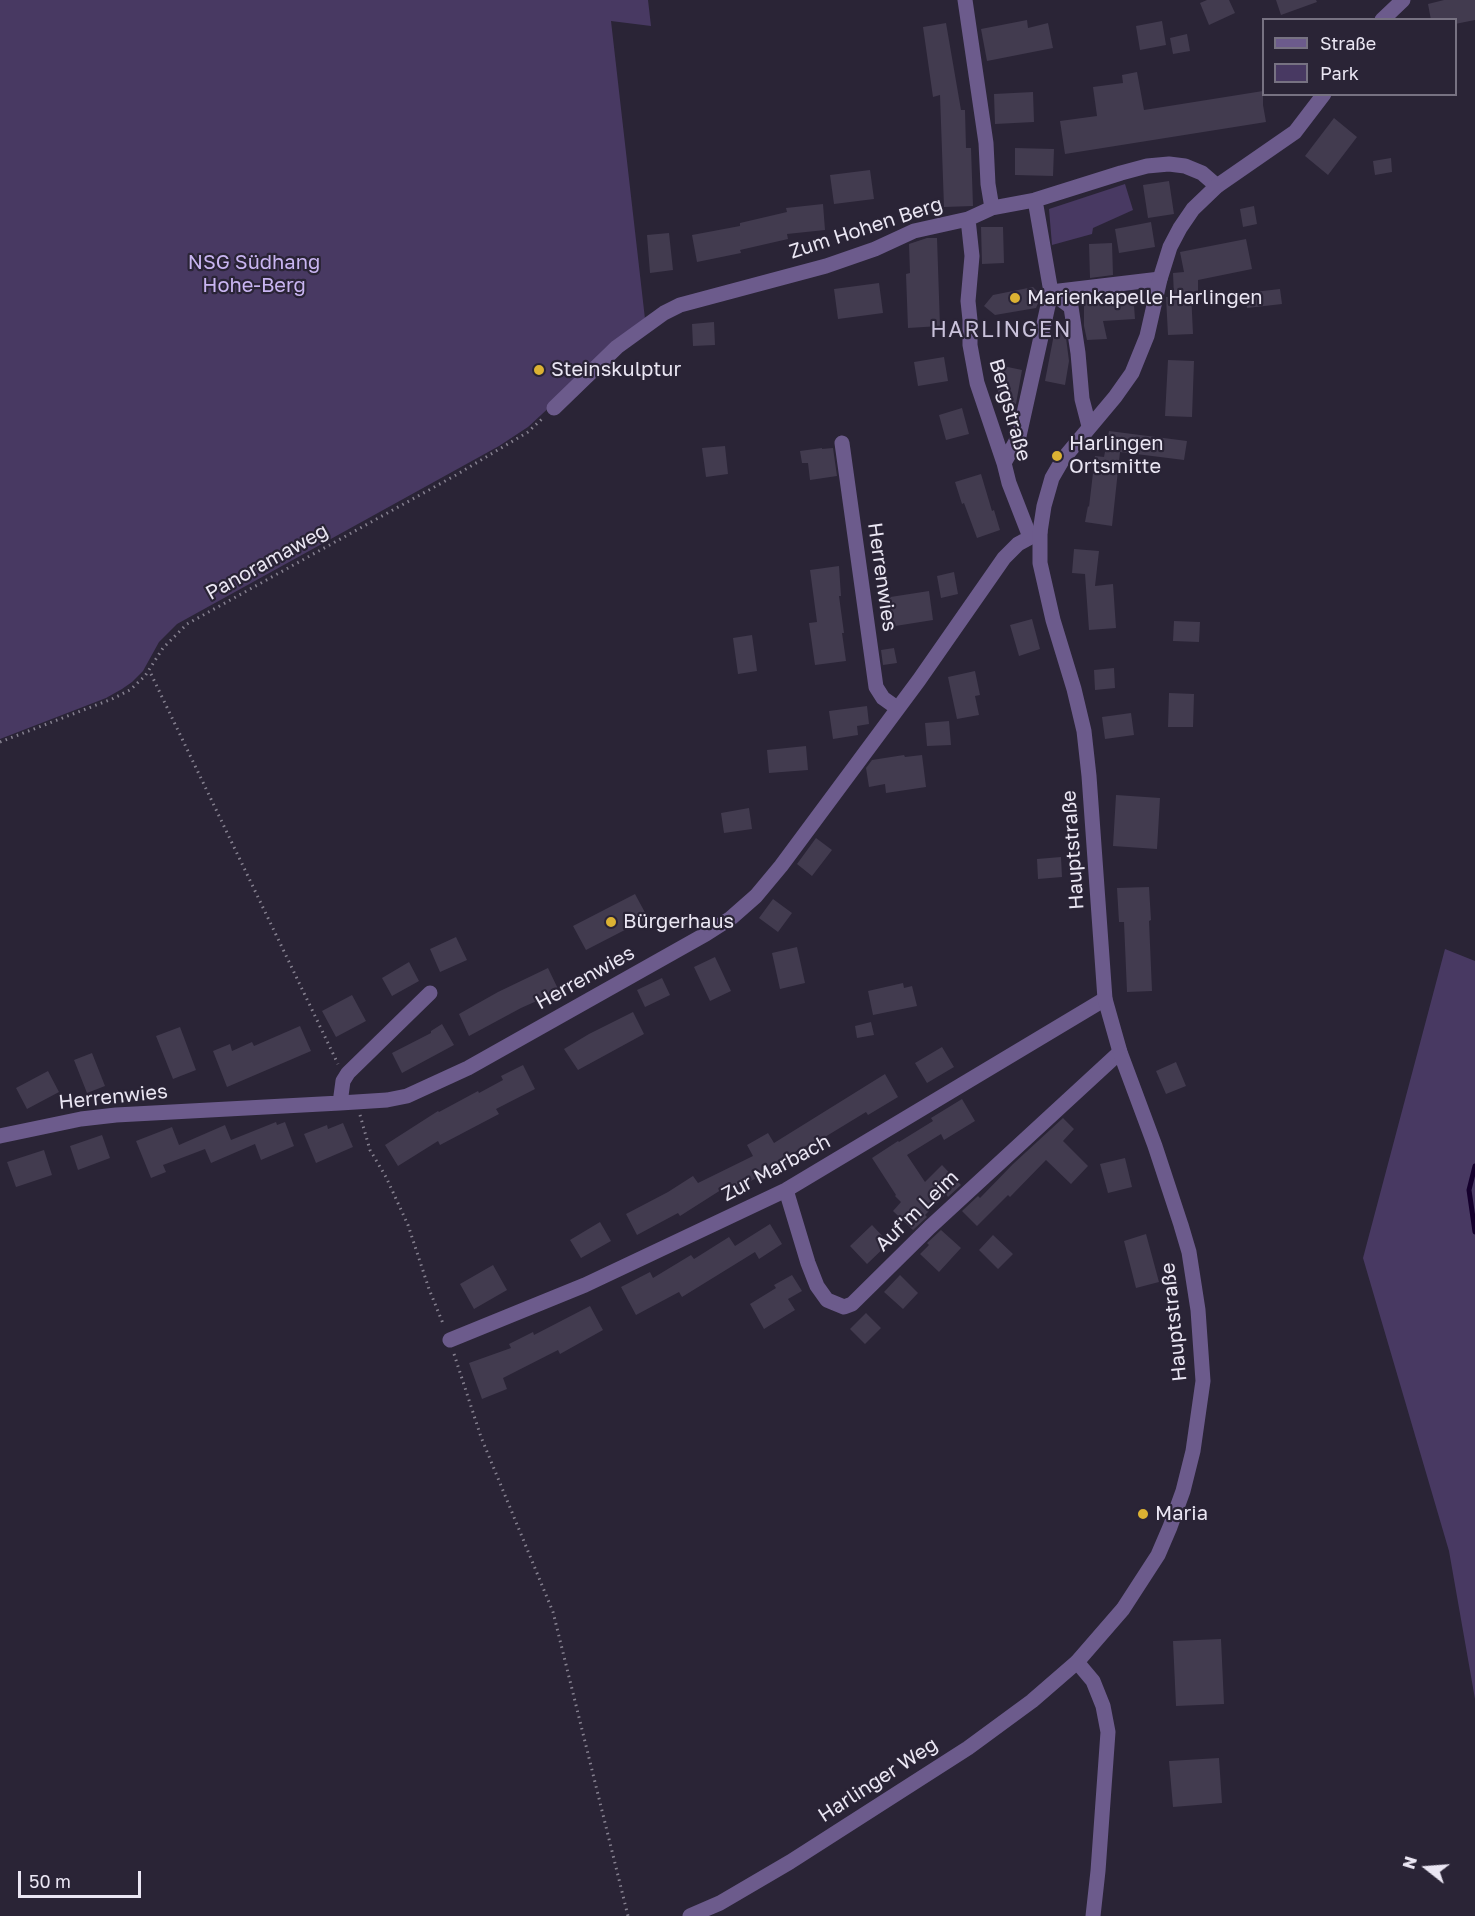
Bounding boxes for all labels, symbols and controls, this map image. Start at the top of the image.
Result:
legend [1262,18,1457,96]
text: Straße [1320,32,1376,54]
text: Park [1320,62,1359,84]
street label: Zum Hohen Berg [786,192,946,264]
park label: NSG Südhang Hohe-Berg [188,251,320,298]
place label: Marienkapelle Harlingen [1027,286,1263,310]
marker: Marienkapelle Harlingen [1008,291,1022,305]
district label: HARLINGEN [930,317,1072,343]
street label: Bergstraße [984,356,1036,464]
place label: Steinskulptur [551,358,681,382]
marker: Steinskulptur [532,363,546,377]
place label: Harlingen Ortsmitte [1069,432,1164,479]
marker: Harlingen Ortsmitte [1050,449,1064,463]
street label: Panoramaweg [202,519,332,605]
street label: Herrenwies [862,521,902,633]
street label: Hauptstraße [1057,790,1089,910]
place label: Bürgerhaus [623,910,734,934]
marker: Bürgerhaus [604,915,618,929]
street label: Herrenwies [531,941,639,1015]
street label: Herrenwies [57,1079,169,1115]
street label: Zur Marbach [718,1129,834,1207]
street label: Auf'm Leim [870,1165,964,1257]
street label: Hauptstraße [1156,1261,1192,1383]
place label: Maria [1155,1502,1208,1526]
marker: Maria [1136,1507,1150,1521]
street label: Harlinger Weg [814,1733,942,1827]
north arrow [1397,1838,1457,1898]
text: N [1398,1854,1421,1871]
scale bar [21,1859,144,1897]
text: 50 m [29,1870,71,1892]

